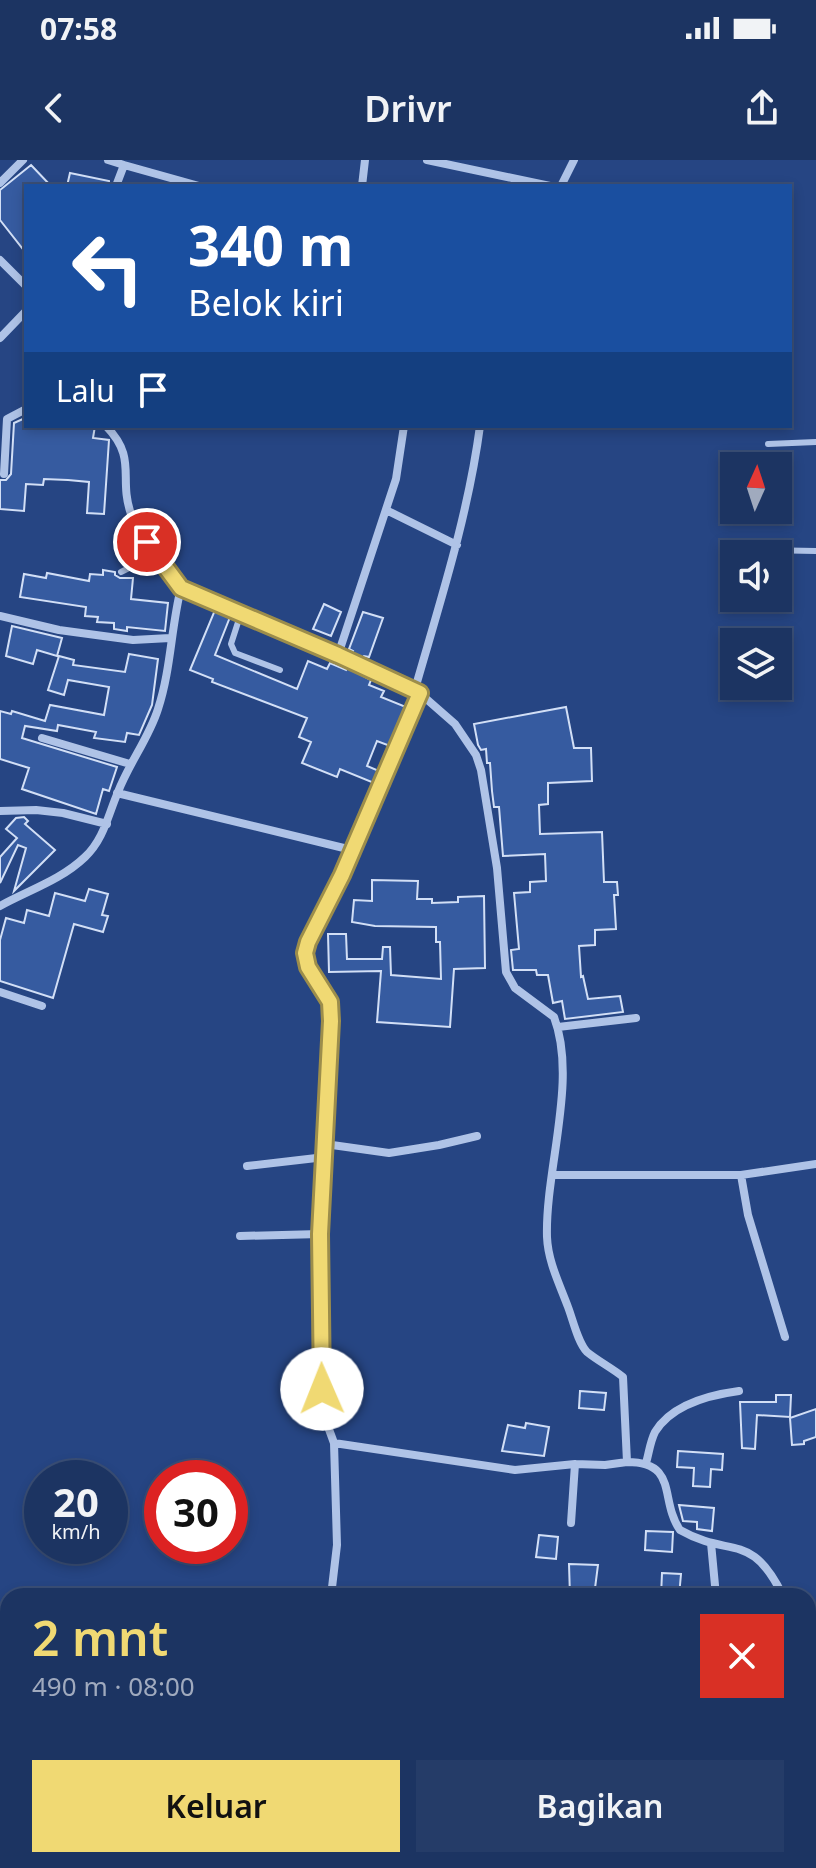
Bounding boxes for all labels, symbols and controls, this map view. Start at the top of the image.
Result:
text: 07:58 [40,8,117,49]
text: Drivr [364,84,452,133]
icon: back [32,86,76,130]
icon: share [740,86,784,130]
text: 340 m [188,206,353,282]
icon: left [56,216,160,320]
text: Belok kiri [188,278,344,327]
icon: arrive [131,368,175,412]
text: Lalu [56,370,115,411]
north arrow [720,452,792,524]
map controls [720,452,792,700]
pin [113,508,181,576]
icon: arrive [125,520,169,564]
button: sound [720,540,792,612]
button: layers [720,628,792,700]
position arrow [280,1347,364,1431]
speed limit sign: 30 [144,1460,248,1564]
text: 20 [53,1474,99,1529]
text: km/h [51,1518,101,1545]
text: 2 mnt [32,1605,168,1670]
button: close [700,1614,784,1698]
text: 490 m · 08:00 [32,1668,195,1704]
button: Keluar [32,1760,400,1852]
button: Bagikan [416,1760,784,1852]

